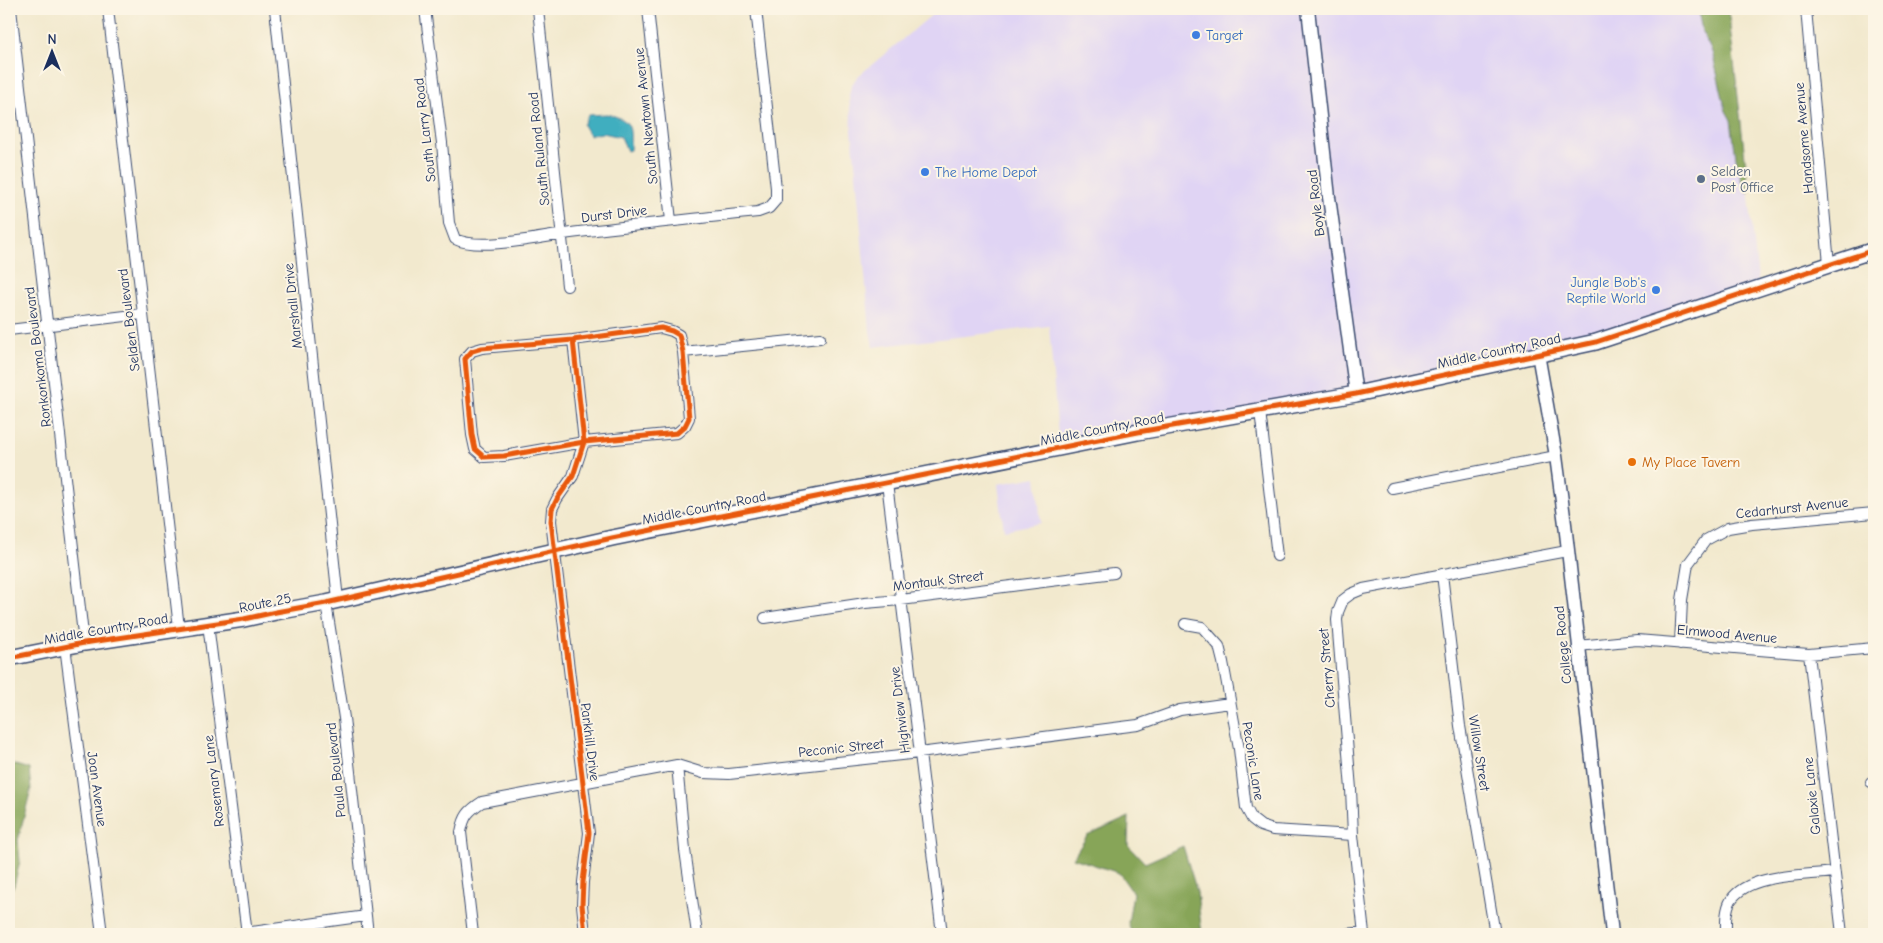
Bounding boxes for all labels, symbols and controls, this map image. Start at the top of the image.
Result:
place label: Target [1206,27,1244,44]
north arrow [28,28,78,78]
marker: Target [1190,29,1202,41]
text: N [47,31,57,48]
street label: South Newtown Avenue [630,47,662,185]
street label: South Larry Road [410,77,440,183]
street label: Handsome Avenue [1791,82,1817,194]
street label: South Ruland Road [525,91,553,207]
place label: Selden Post Office [1711,163,1774,196]
place label: The Home Depot [935,164,1038,181]
marker: The Home Depot [919,166,931,178]
street label: Boyle Road [1303,169,1329,237]
marker: Selden Post Office [1695,173,1707,185]
street label: Durst Drive [580,202,648,226]
street label: Marshall Drive [280,262,306,350]
street label: Selden Boulevard [114,268,144,372]
place label: Jungle Bob's Reptile World [1567,274,1646,307]
marker: Jungle Bob's Reptile World [1650,284,1662,296]
street label: Ronkonkoma Boulevard [21,286,55,428]
street label: Middle Country Road [1436,330,1562,372]
street label: Middle Country Road [1038,409,1166,449]
place label: My Place Tavern [1642,454,1740,471]
marker: My Place Tavern [1626,456,1638,468]
street label: Middle Country Road [640,488,768,528]
street label: Cedarhurst Avenue [1735,494,1849,522]
street label: Montauk Street [892,567,985,595]
street label: Route 25 [237,590,293,616]
street label: College Road [1550,605,1576,685]
street label: Middle Country Road [42,610,170,648]
street label: Elmwood Avenue [1676,621,1778,647]
street label: Cherry Street [1315,626,1339,709]
street label: Highview Drive [886,666,914,754]
street label: Parkhill Drive [577,702,603,782]
street label: Willow Street [1465,714,1494,793]
street label: Peconic Lane [1238,720,1268,802]
street label: Paula Boulevard [323,722,349,818]
street label: Rosemary Lane [200,734,228,828]
street label: Peconic Street [797,735,886,761]
street label: Joan Avenue [83,750,111,828]
street label: Galaxie Lane [1799,756,1825,836]

